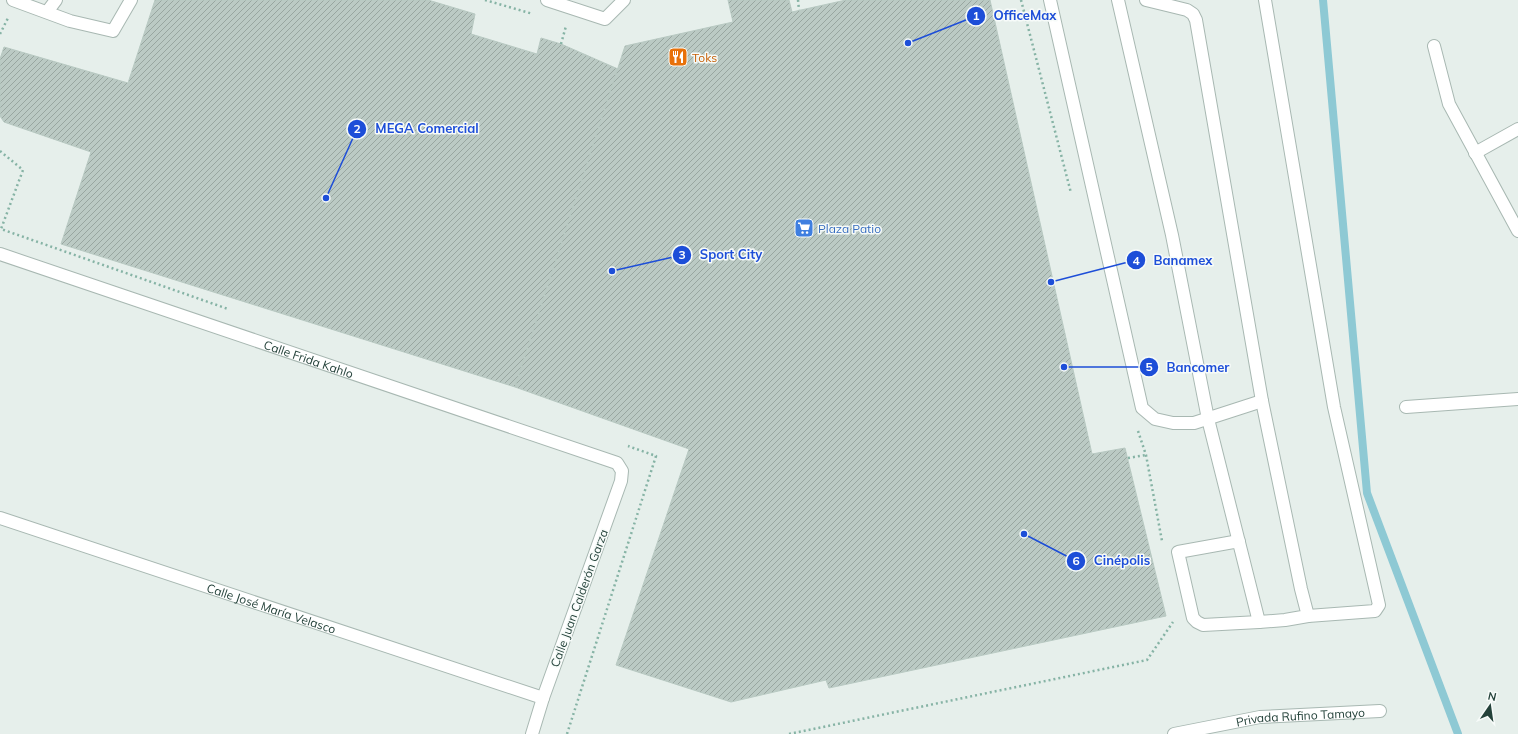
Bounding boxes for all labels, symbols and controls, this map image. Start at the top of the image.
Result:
callout: OfficeMax [966,3,1065,28]
text: OfficeMax [994,7,1057,23]
text: 1 [972,8,980,23]
restaurant icon: Toks [667,46,689,68]
place label: Toks [692,50,717,65]
callout: MEGA Comercial [347,116,487,141]
text: MEGA Comercial [375,120,479,136]
text: 2 [353,121,361,136]
supermarket icon: Plaza Patio [793,217,815,239]
place label: Plaza Patio [818,221,881,236]
callout: Sport City [672,242,771,267]
text: Sport City [700,246,763,263]
text: 3 [678,247,686,262]
callout: Banamex [1126,248,1220,273]
text: Banamex [1154,252,1213,268]
text: 4 [1132,253,1140,268]
street label: Calle Frida Kahlo [262,336,356,381]
callout: Bancomer [1139,354,1238,380]
text: 5 [1145,359,1153,374]
text: Bancomer [1167,359,1230,375]
street label: Calle Juan Calderón Garza [547,527,611,669]
callout: Cinépolis [1066,548,1158,573]
text: Cinépolis [1094,552,1150,568]
text: 6 [1072,553,1080,568]
street label: Calle José María Velasco [205,580,338,636]
north arrow [1470,686,1510,726]
text: N [1487,689,1498,704]
street label: Privada Rufino Tamayo [1235,704,1365,729]

